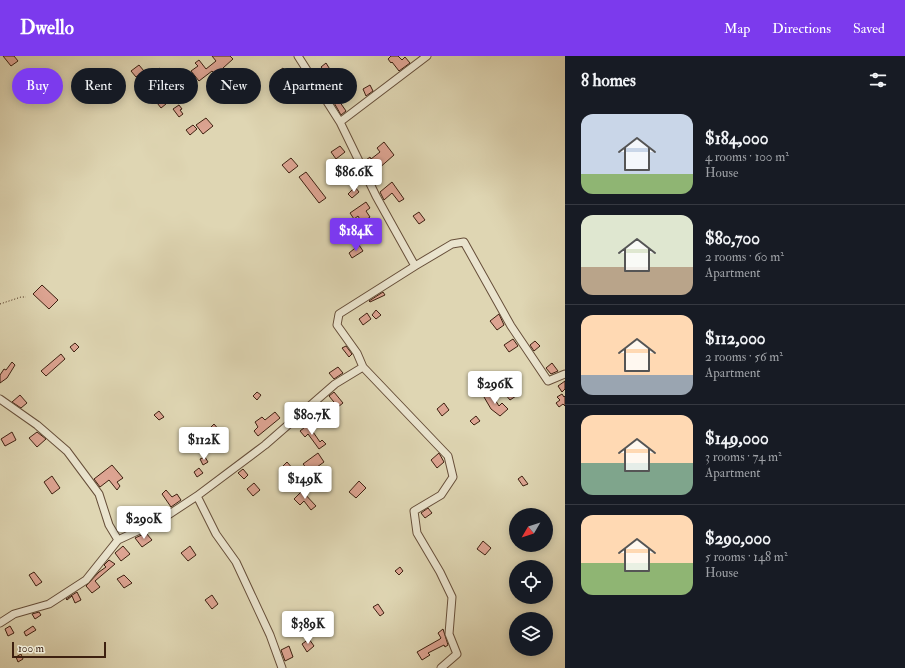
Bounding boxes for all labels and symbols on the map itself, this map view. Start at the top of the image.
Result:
pin: $86.6K [321,159,387,193]
pin: $184K [328,218,384,252]
pin: $296K [467,371,523,405]
pin: $80.7K [279,402,345,436]
pin: $112K [176,427,232,461]
pin: $149K [277,466,333,500]
pin: $290K [116,506,172,540]
north arrow [509,508,553,552]
pin: $389K [280,611,336,645]
scale bar [12,640,106,659]

